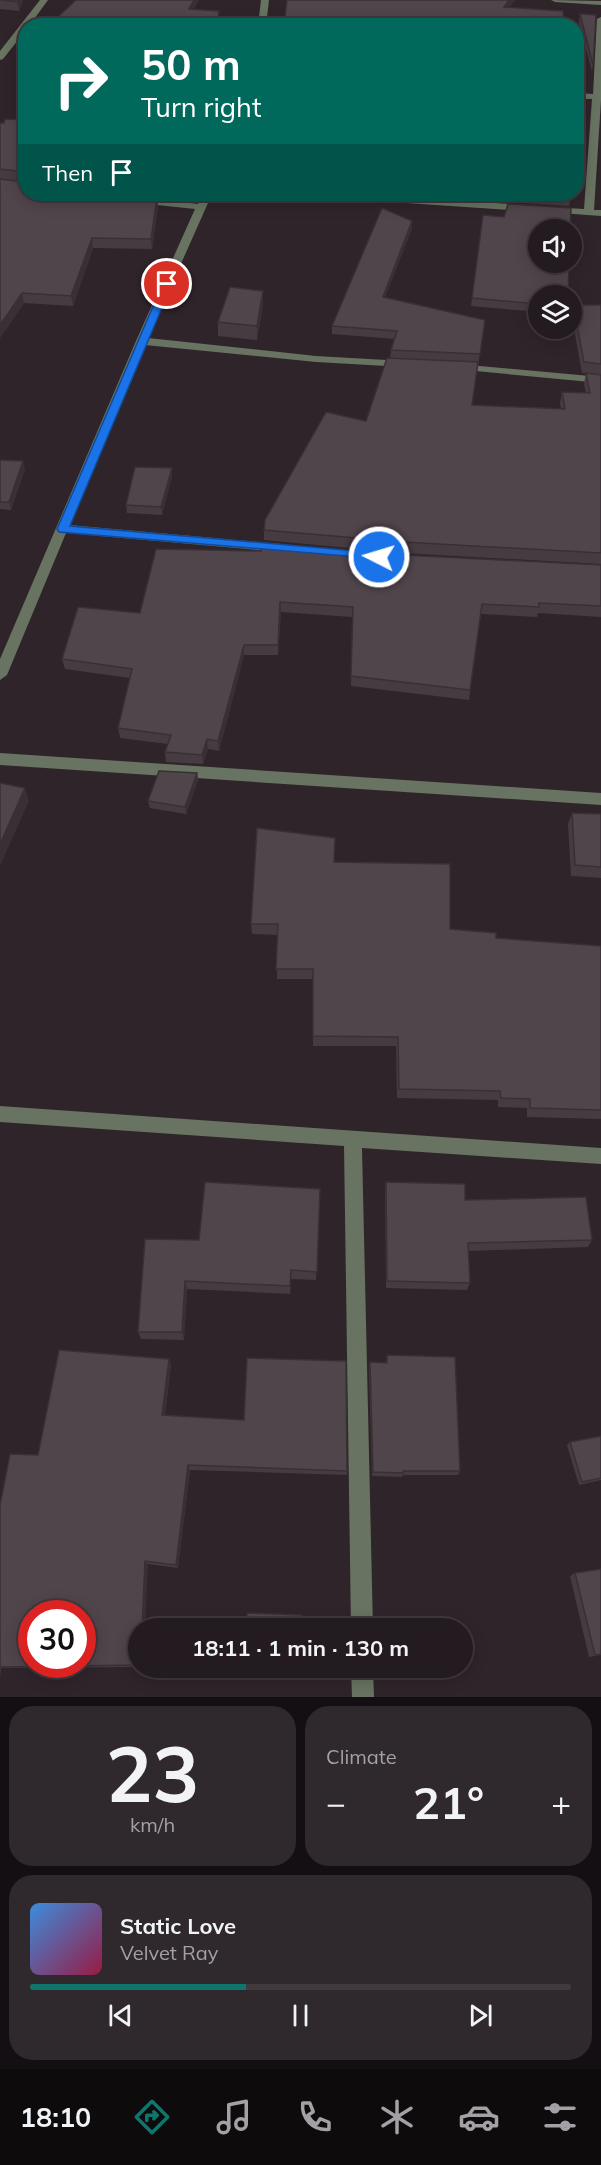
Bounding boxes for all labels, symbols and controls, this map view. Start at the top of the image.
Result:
text: 50 m [141,38,241,91]
icon: right [42,42,120,120]
text: Turn right [141,90,261,124]
icon: arrive [105,156,138,189]
text: Then [42,159,93,187]
map controls [528,219,582,339]
button: sound [528,219,582,273]
pin [141,258,192,309]
icon: arrive [150,267,183,300]
button: layers [528,285,582,339]
position arrow [347,525,411,589]
speed limit sign: 30 [18,1600,96,1678]
text: 18:11 · 1 min · 130 m [192,1634,409,1662]
text: 23 [106,1724,199,1822]
text: Climate [326,1744,397,1769]
text: 21° [413,1774,484,1830]
text: − [326,1782,346,1823]
text: + [551,1782,571,1823]
text: km/h [130,1812,175,1837]
text: Static Love [120,1912,236,1940]
text: Velvet Ray [120,1940,218,1965]
icon: previous [104,1999,137,2032]
icon: pause [284,1999,317,2032]
icon: next [464,1999,497,2032]
icon: directions [131,2096,173,2138]
icon: music [213,2096,255,2138]
icon: phone [294,2096,336,2138]
icon: climate [376,2096,418,2138]
icon: car [458,2096,500,2138]
icon: filters [539,2096,581,2138]
text: 18:10 [20,2100,91,2134]

